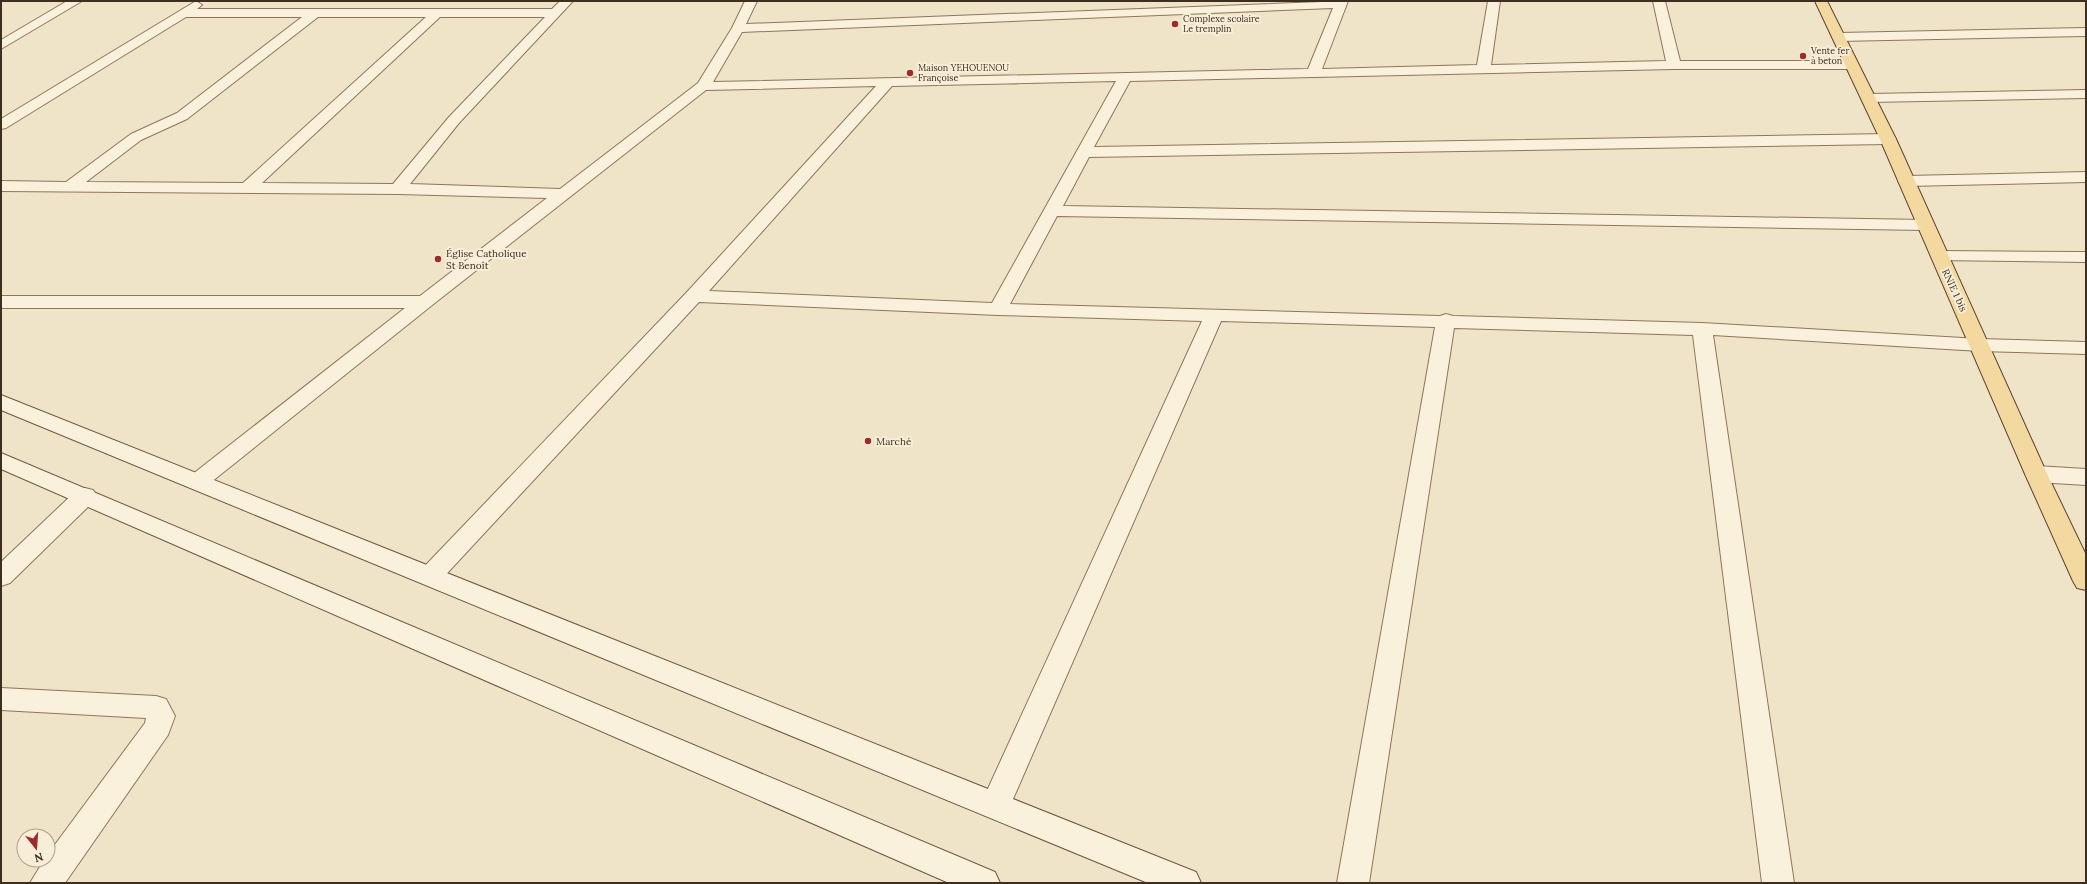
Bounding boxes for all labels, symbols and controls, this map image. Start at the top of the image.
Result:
place label: Complexe scolaire Le tremplin [1183,13,1260,34]
marker: Complexe scolaire Le tremplin [1170,19,1180,29]
place label: Vente fer à beton [1810,45,1849,66]
marker: Vente fer à beton [1798,51,1808,61]
place label: Maison YEHOUENOU Françoise [918,62,1009,84]
marker: Maison YEHOUENOU Françoise [905,68,915,78]
place label: Église Catholique St Benoît [446,247,527,272]
marker: Église Catholique St Benoît [433,254,443,264]
street label: RNIE 1 bis [1939,267,1970,314]
place label: Marché [876,435,912,448]
marker: Marché [863,436,873,446]
north arrow [16,828,56,868]
text: N [32,850,45,866]

